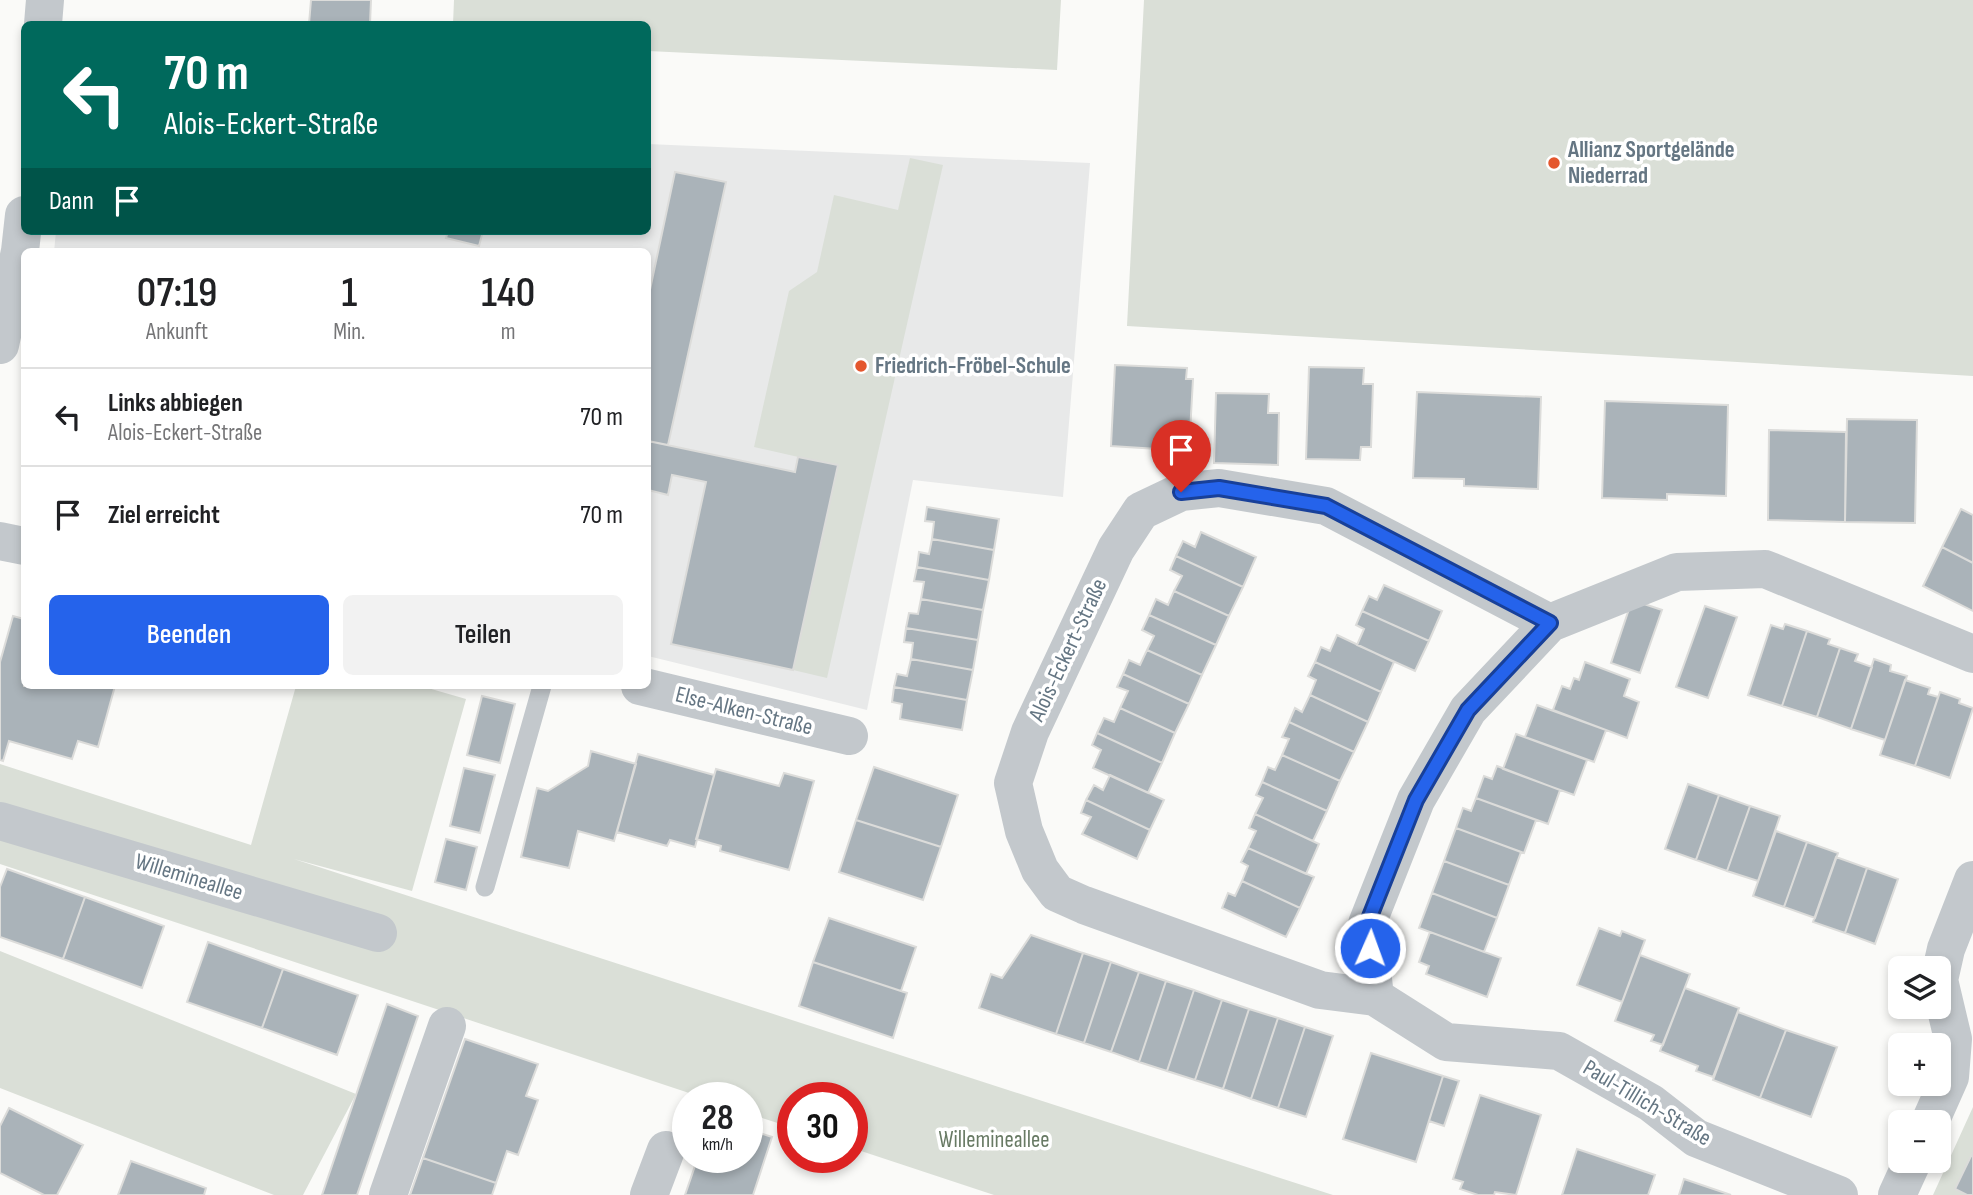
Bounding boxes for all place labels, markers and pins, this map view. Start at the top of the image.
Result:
place label: Allianz Sportgelände Niederrad [1567,136,1735,190]
marker: Allianz Sportgelände Niederrad [1546,155,1562,171]
place label: Friedrich-Fröbel-Schule [875,352,1071,380]
marker: Friedrich-Fröbel-Schule [853,358,869,374]
pin [1151,420,1211,492]

